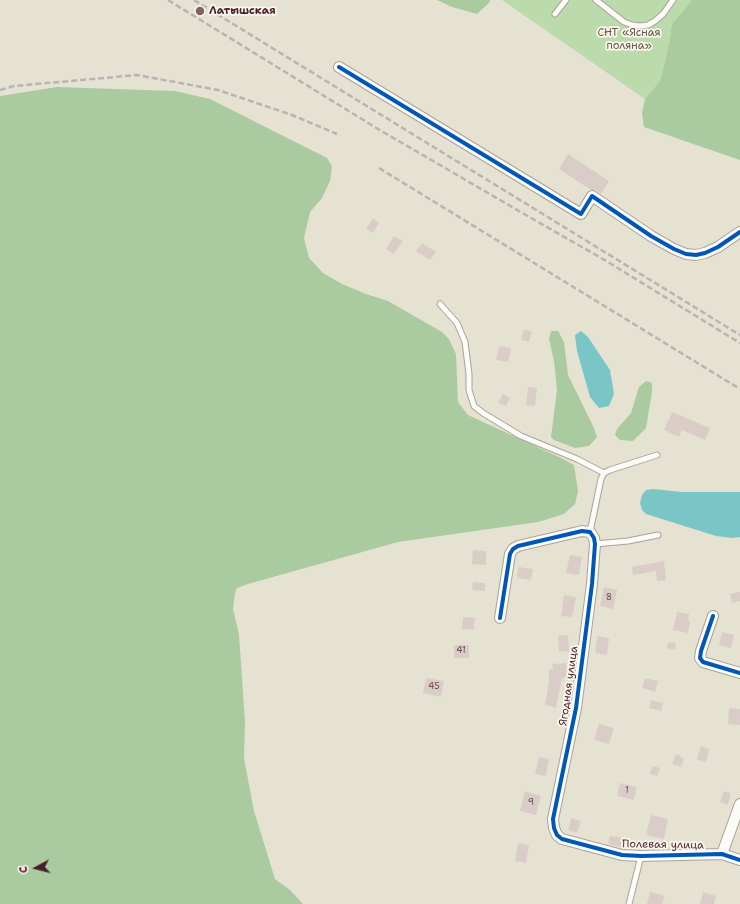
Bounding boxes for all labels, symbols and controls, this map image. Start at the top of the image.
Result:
place label: Латышская [209,4,276,18]
marker: Латышская [194,5,206,17]
park label: СНТ «Ясная поляна» [597,26,661,52]
house number: 8 [606,593,612,603]
street label: Ягодная улица [557,645,581,727]
house number: 41 [456,646,466,656]
house number: 45 [428,682,440,692]
house number: 1 [625,786,629,796]
house number: 9 [528,798,534,808]
street label: Полевая улица [622,838,704,852]
north arrow [16,848,56,888]
text: С [16,865,31,874]

